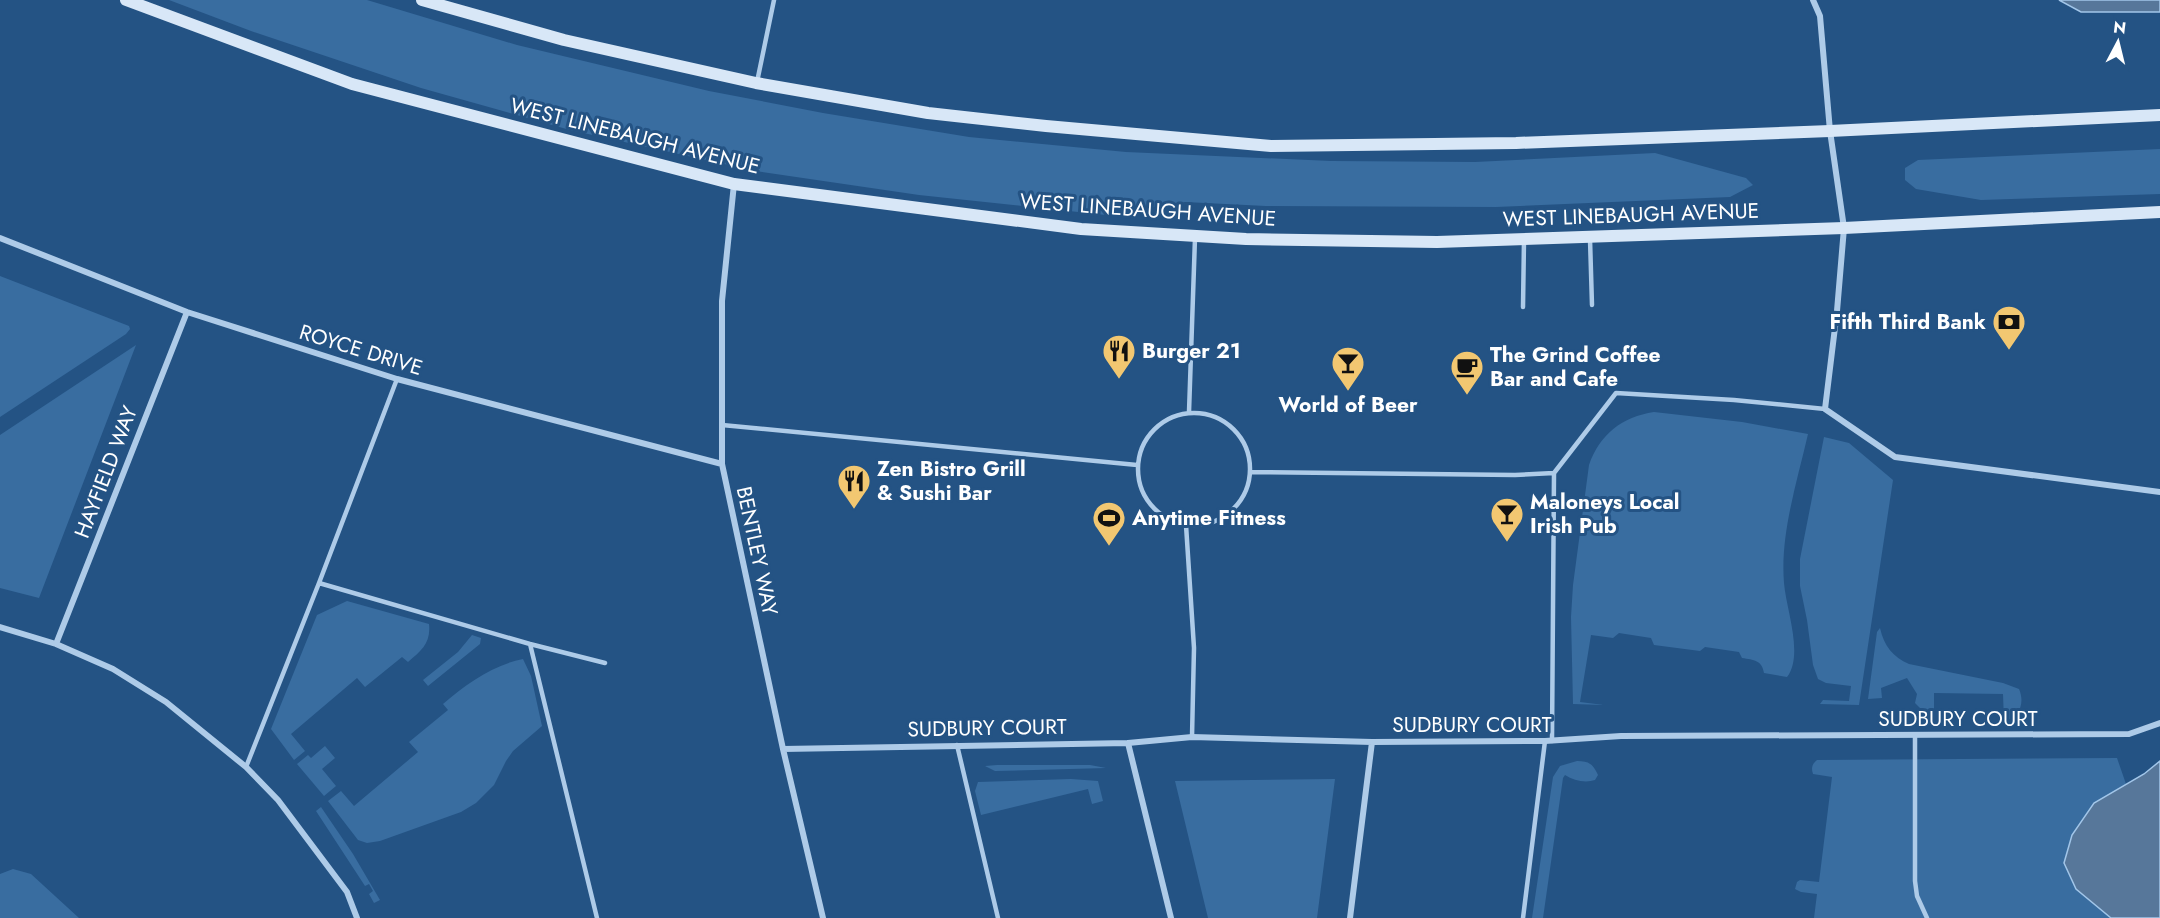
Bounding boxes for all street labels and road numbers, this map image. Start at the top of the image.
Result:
street label: WEST LINEBAUGH AVENUE [507,90,763,182]
street label: WEST LINEBAUGH AVENUE [1019,186,1277,234]
street label: WEST LINEBAUGH AVENUE [1502,196,1760,234]
street label: ROYCE DRIVE [296,317,426,383]
street label: HAYFIELD WAY [67,401,145,542]
street label: BENTLEY WAY [729,484,785,619]
street label: SUDBURY COURT [1878,704,2038,734]
street label: SUDBURY COURT [1392,710,1552,740]
street label: SUDBURY COURT [907,712,1067,744]

